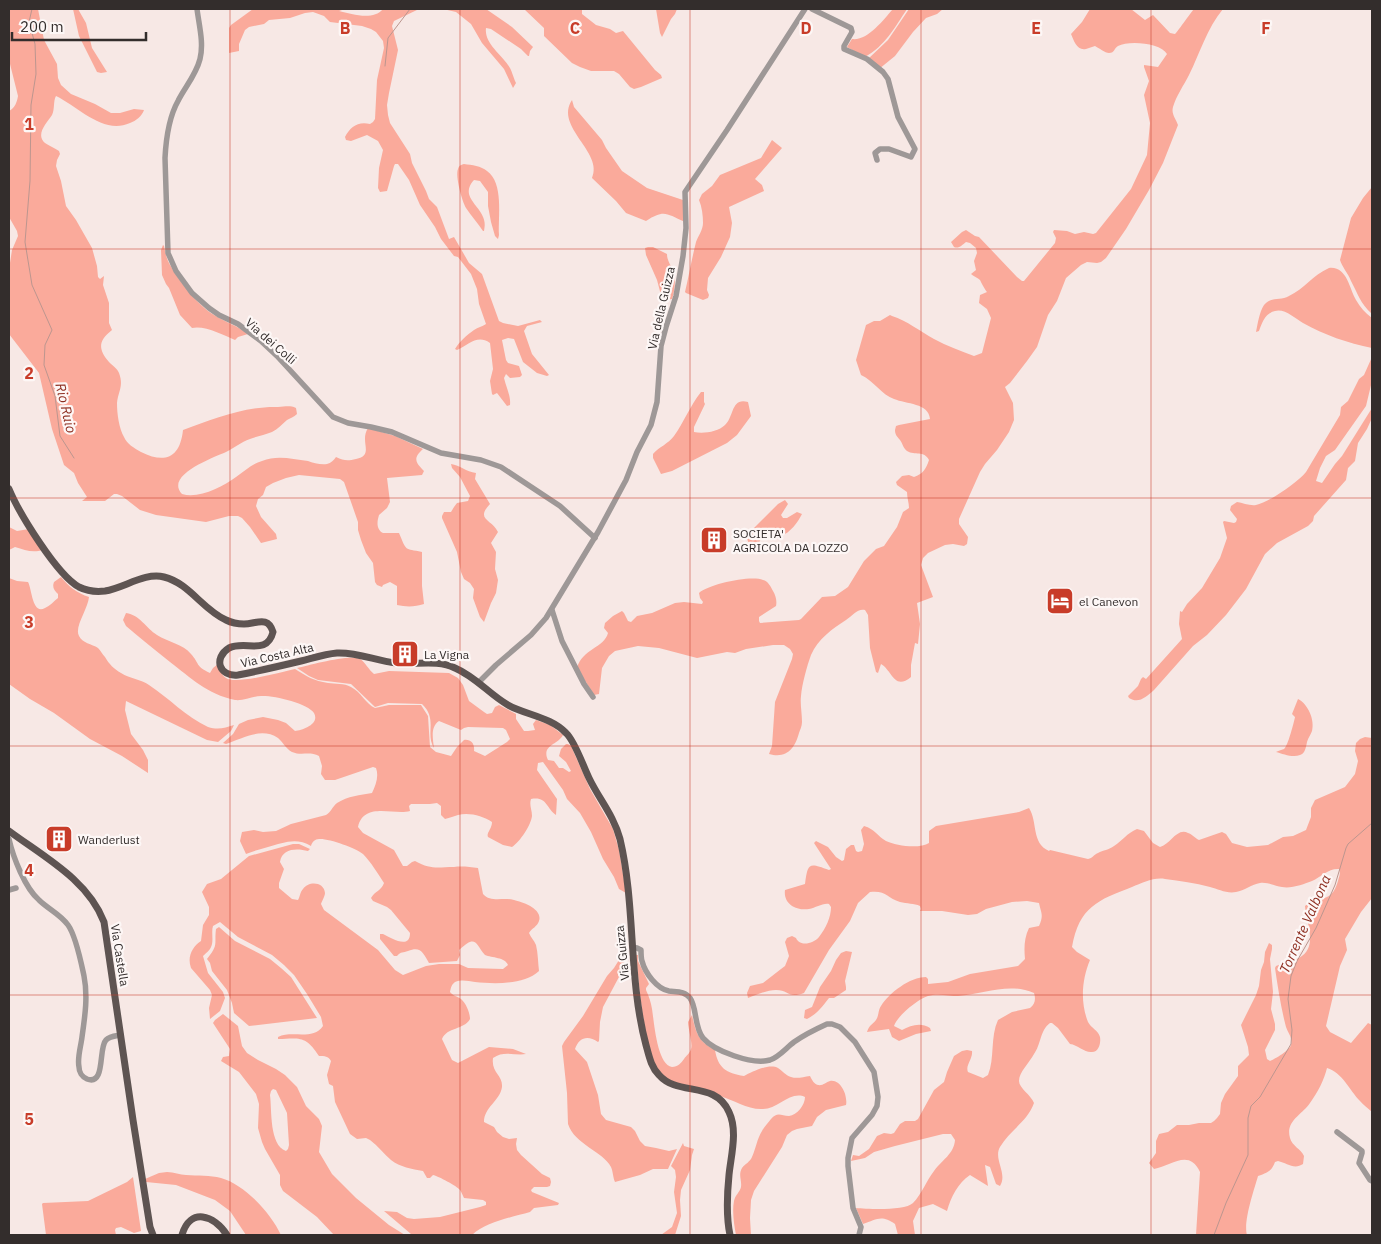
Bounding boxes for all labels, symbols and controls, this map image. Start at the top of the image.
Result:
scale bar [12,10,146,42]
text: 200 m [20,17,64,36]
text: B [340,18,351,38]
text: C [570,18,580,38]
text: D [800,18,812,38]
text: E [1031,18,1041,38]
text: F [1261,18,1271,38]
text: 1 [24,114,34,134]
street label: Via della Guizza [644,265,678,351]
street label: Via dei Colli [242,315,300,367]
text: 2 [24,363,34,383]
water label: Rio Ruio [51,381,81,435]
building icon: SOCIETA' AGRICOLA DA LOZZO [699,525,729,555]
place label: SOCIETA' AGRICOLA DA LOZZO [733,526,849,555]
hotel icon: el Canevon [1045,586,1075,616]
place label: el Canevon [1079,594,1138,609]
text: 3 [24,612,34,632]
street label: Via Costa Alta [239,639,316,671]
building icon: La Vigna [390,639,420,669]
place label: La Vigna [424,647,470,662]
building icon: Wanderlust [44,824,74,854]
place label: Wanderlust [78,832,140,847]
text: 4 [24,860,34,880]
water label: Torrente Valbona [1275,872,1335,976]
street label: Via Castella [108,923,132,988]
street label: Via Guizza [612,924,632,981]
text: 5 [24,1109,34,1129]

